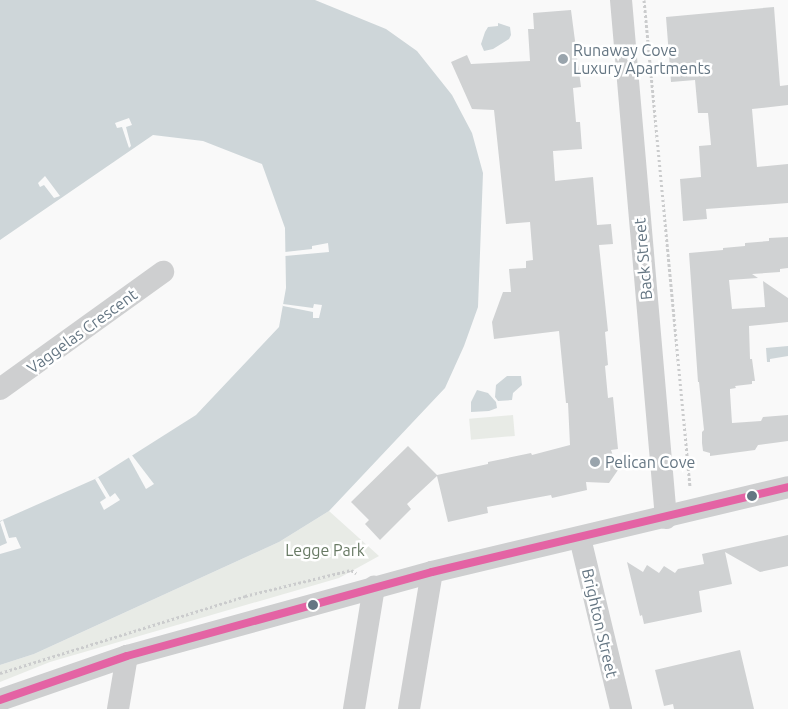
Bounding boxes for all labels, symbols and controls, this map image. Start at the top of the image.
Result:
place label: Runaway Cove Luxury Apartments [573,40,711,78]
marker: Runaway Cove Luxury Apartments [557,53,569,65]
street label: Back Street [630,217,656,301]
street label: Vaggelas Crescent [23,285,141,377]
place label: Pelican Cove [605,452,695,472]
marker: Pelican Cove [589,456,601,468]
unlabelled marker [747,491,757,501]
park label: Legge Park [285,540,365,560]
street label: Brighton Street [578,567,622,679]
unlabelled marker [308,600,318,610]

